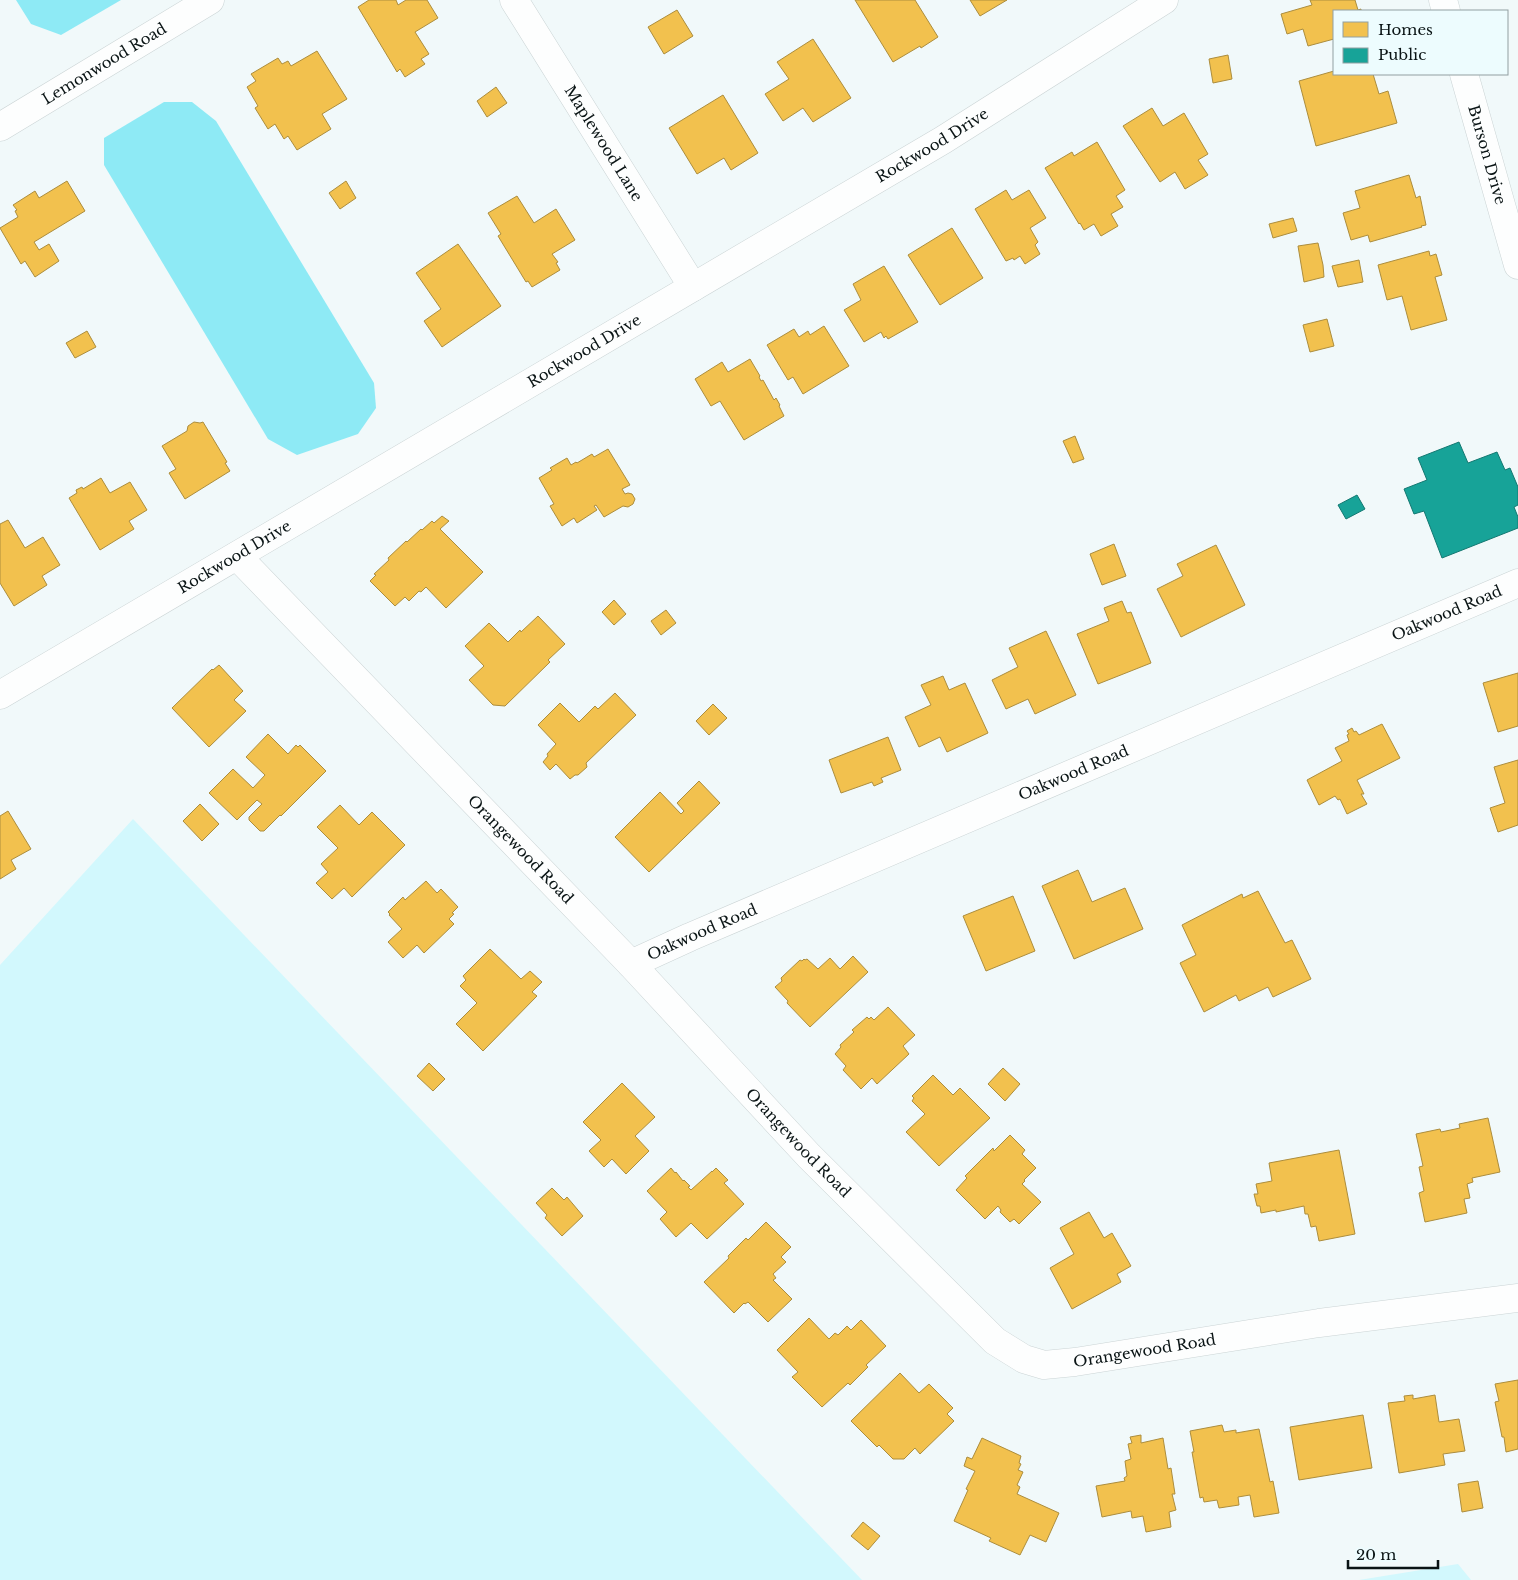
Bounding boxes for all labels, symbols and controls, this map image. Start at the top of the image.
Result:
legend [1333,10,1508,75]
street label: Lemonwood Road [38,19,170,108]
text: Homes [1378,20,1433,39]
text: Public [1378,45,1426,64]
street label: Maplewood Lane [561,82,647,205]
street label: Burson Drive [1464,103,1510,207]
street label: Rockwood Drive [872,104,992,186]
street label: Rockwood Drive [524,310,644,391]
street label: Rockwood Drive [174,516,294,597]
street label: Oakwood Road [1389,581,1505,645]
street label: Oakwood Road [1015,741,1131,805]
street label: Orangewood Road [464,791,578,907]
street label: Oakwood Road [644,899,760,964]
street label: Orangewood Road [742,1084,855,1201]
street label: Orangewood Road [1072,1330,1217,1371]
scale bar [1348,1538,1438,1570]
text: 20 m [1356,1545,1396,1564]

